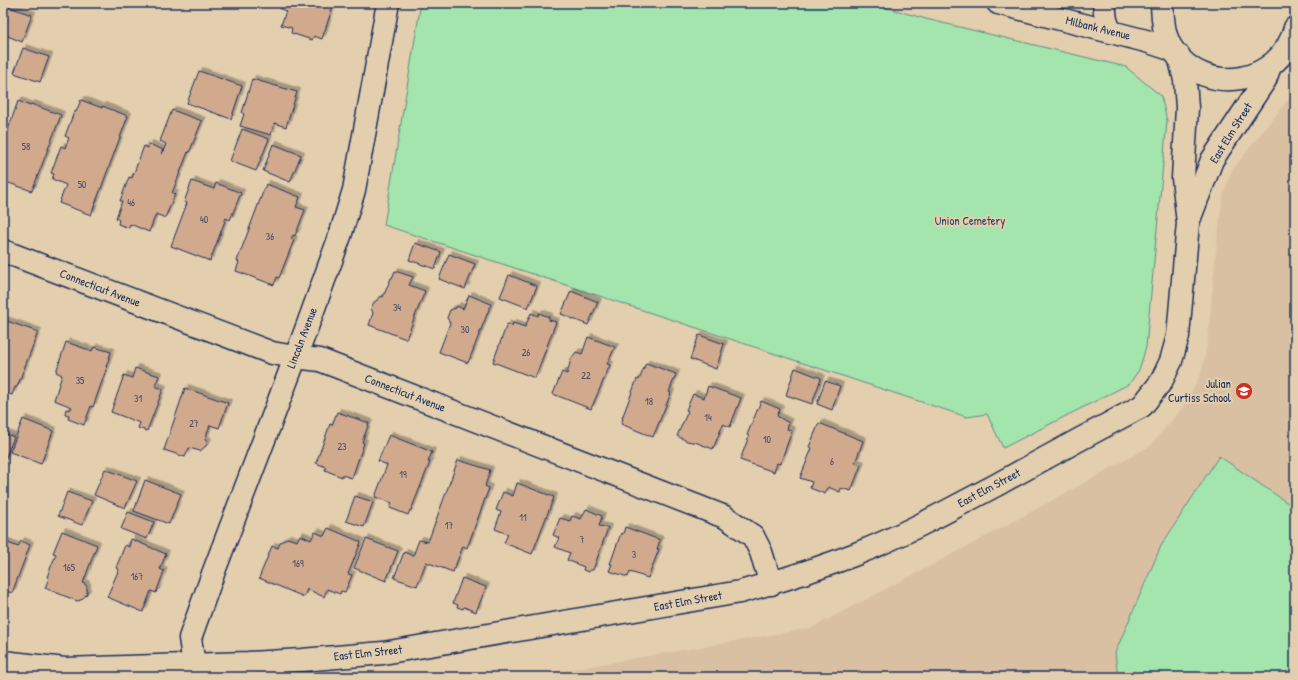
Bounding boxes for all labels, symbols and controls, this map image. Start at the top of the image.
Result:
street label: Milbank Avenue [1064,11,1133,44]
street label: East Elm Street [1205,98,1256,166]
house number: 58 [22,140,30,153]
house number: 50 [78,178,87,191]
house number: 46 [127,196,135,209]
park label: Union Cemetery [935,212,1005,229]
house number: 40 [200,213,209,226]
house number: 36 [266,230,274,243]
street label: Connecticut Avenue [57,264,143,311]
house number: 34 [393,301,401,314]
street label: Lincoln Avenue [282,305,321,371]
house number: 30 [461,323,470,336]
house number: 26 [522,346,530,359]
street label: Connecticut Avenue [362,369,448,416]
house number: 22 [581,369,591,382]
house number: 35 [76,374,85,387]
place label: Julian Curtiss School [1168,375,1232,406]
school or university icon: Julian Curtiss School [1234,381,1254,401]
house number: 31 [134,392,142,405]
house number: 18 [645,395,653,408]
house number: 14 [704,411,712,424]
house number: 27 [189,417,199,430]
house number: 10 [763,433,772,446]
house number: 23 [337,440,347,453]
house number: 6 [830,455,834,468]
street label: East Elm Street [954,463,1024,511]
house number: 19 [399,468,407,481]
house number: 11 [519,511,527,524]
house number: 17 [445,519,453,532]
house number: 7 [580,533,585,546]
house number: 3 [632,548,637,561]
house number: 169 [292,557,304,570]
house number: 165 [63,561,76,574]
house number: 167 [131,570,143,583]
street label: East Elm Street [653,586,724,615]
street label: East Elm Street [333,640,404,665]

